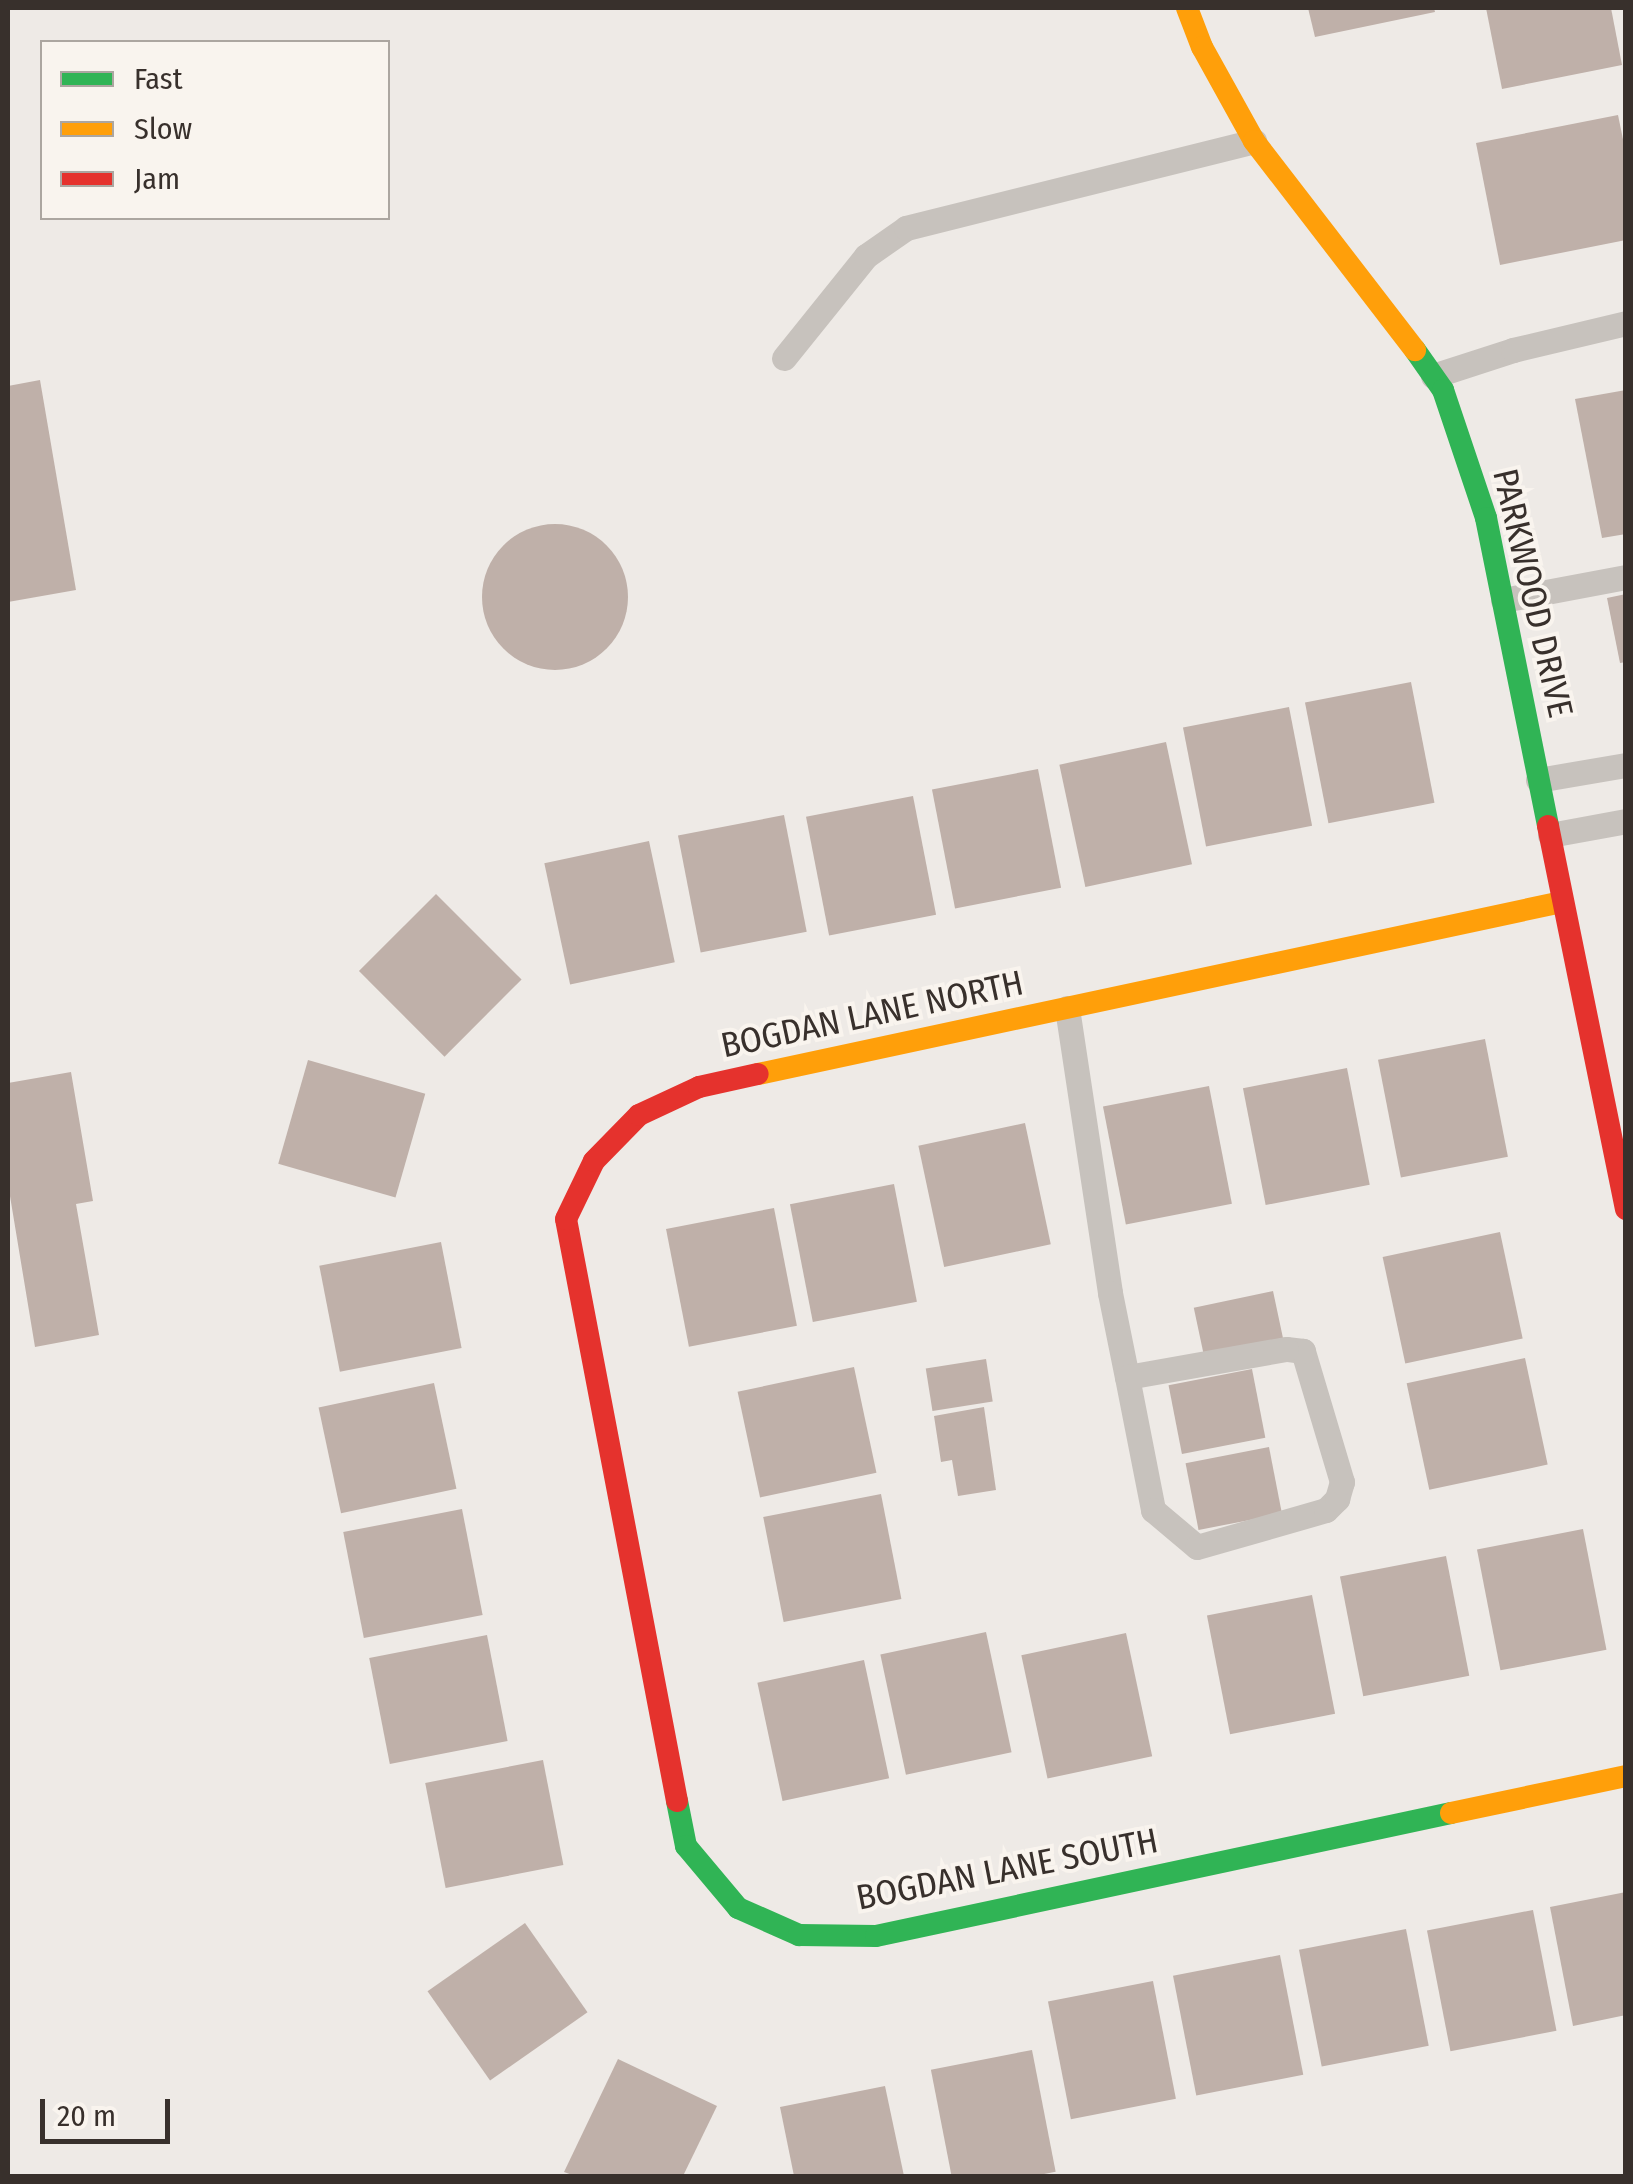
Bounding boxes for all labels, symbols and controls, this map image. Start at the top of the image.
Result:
legend [40,40,390,220]
text: Fast [134,61,182,97]
text: Slow [134,111,192,147]
text: Jam [134,161,180,197]
street label: PARKWOOD DRIVE [1484,465,1582,721]
street label: BOGDAN LANE NORTH [717,961,1027,1067]
street label: BOGDAN LANE SOUTH [853,1819,1161,1919]
scale bar [45,2079,175,2141]
text: 20 m [57,2098,116,2134]

